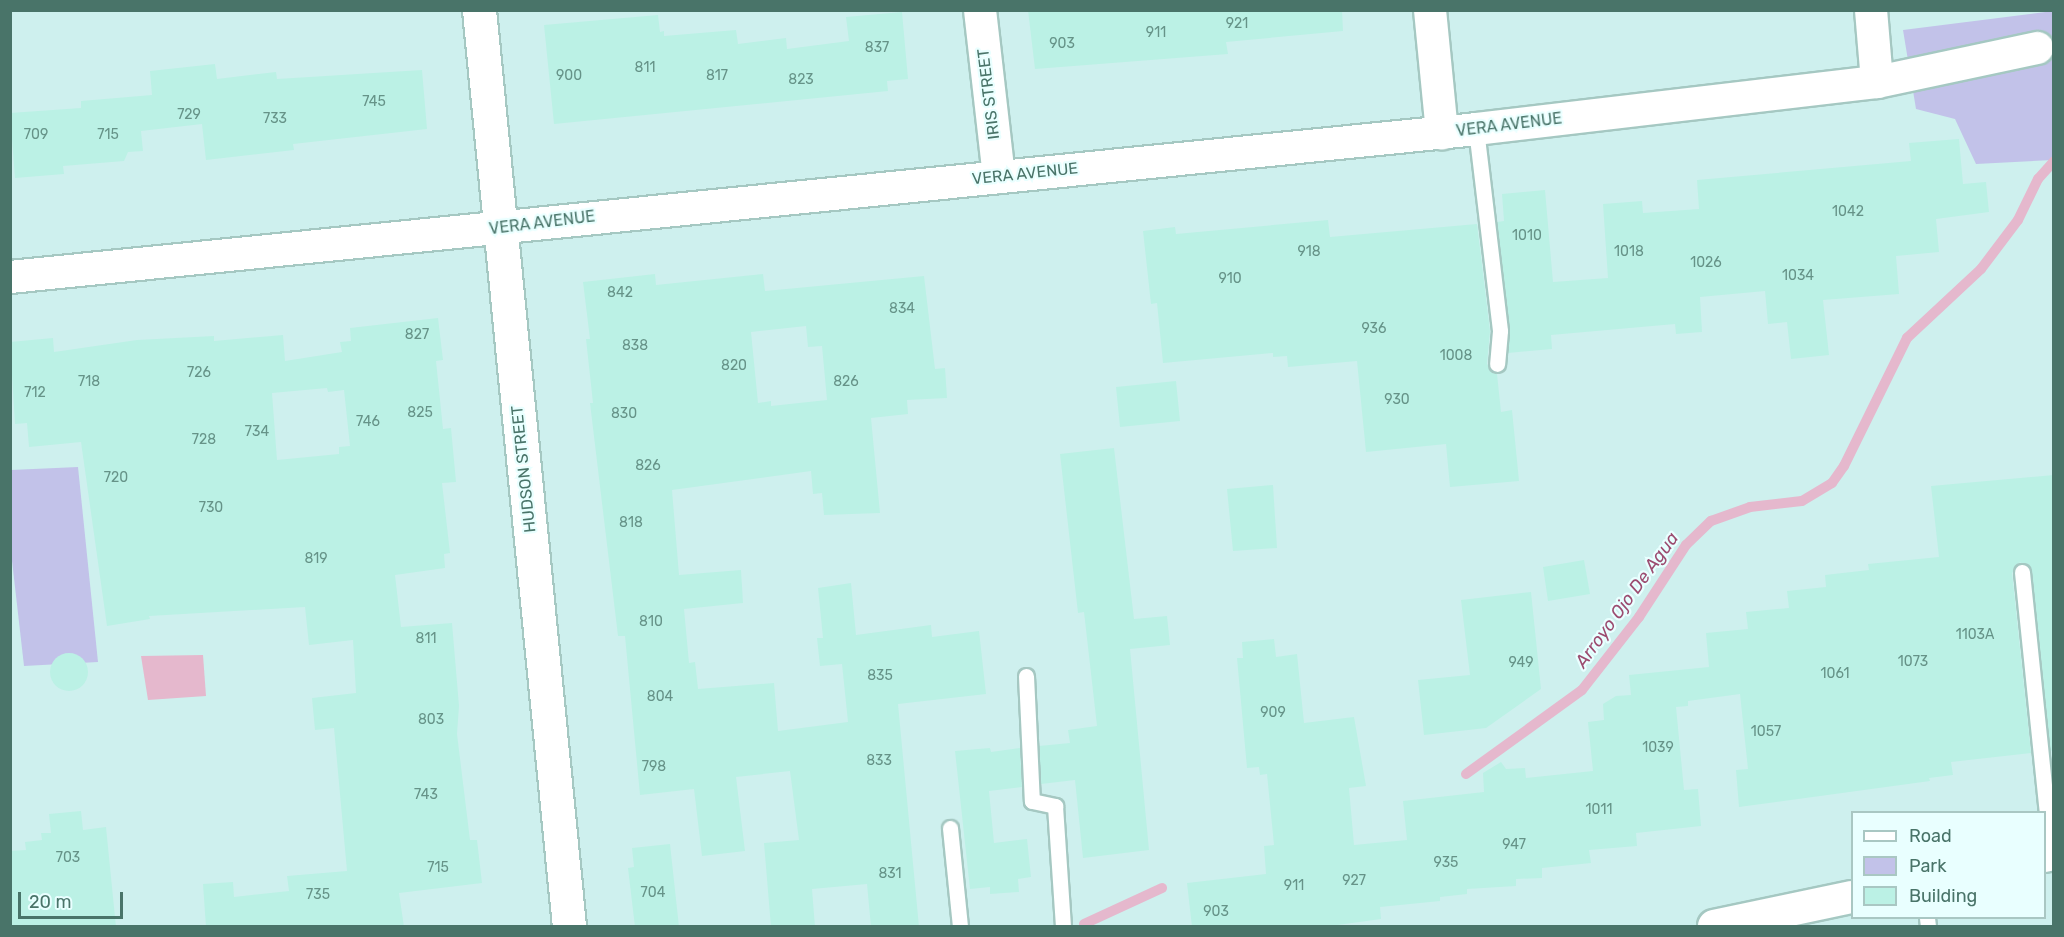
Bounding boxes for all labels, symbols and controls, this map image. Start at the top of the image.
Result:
house number: 921 [1226,16,1248,32]
house number: 911 [1146,25,1166,41]
house number: 903 [1049,36,1075,52]
house number: 837 [865,40,889,56]
street label: IRIS STREET [974,48,1004,140]
house number: 811 [635,60,655,76]
house number: 900 [556,68,582,84]
house number: 817 [706,68,728,84]
house number: 823 [788,72,814,88]
house number: 745 [362,94,386,110]
house number: 729 [177,107,201,123]
street label: VERA AVENUE [1455,109,1563,141]
house number: 733 [263,111,287,127]
house number: 709 [24,127,48,143]
house number: 715 [97,127,119,143]
street label: VERA AVENUE [971,159,1079,189]
house number: 1042 [1832,204,1864,220]
street label: VERA AVENUE [488,207,596,239]
house number: 1010 [1512,228,1542,244]
house number: 918 [1297,244,1321,260]
house number: 1018 [1614,244,1644,260]
house number: 1026 [1690,255,1722,271]
house number: 1034 [1782,268,1814,284]
house number: 910 [1218,271,1242,287]
house number: 842 [607,285,633,301]
house number: 834 [889,301,915,317]
house number: 936 [1362,321,1386,337]
house number: 827 [405,327,429,343]
house number: 838 [622,338,648,354]
house number: 1008 [1440,348,1472,364]
house number: 820 [721,358,747,374]
house number: 726 [187,365,211,381]
house number: 718 [78,374,100,390]
house number: 826 [833,374,859,390]
house number: 712 [24,385,46,401]
house number: 930 [1384,392,1410,408]
street label: HUDSON STREET [508,404,540,534]
house number: 825 [407,405,433,421]
house number: 830 [611,406,637,422]
house number: 746 [356,414,380,430]
house number: 734 [245,424,269,440]
house number: 728 [192,432,216,448]
house number: 826 [635,458,661,474]
house number: 720 [104,470,128,486]
house number: 730 [199,500,223,516]
house number: 818 [619,515,643,531]
water label: Arroyo Ojo De Agua [1570,528,1684,672]
house number: 819 [304,551,328,567]
house number: 810 [639,614,663,630]
house number: 1103A [1956,627,1994,643]
house number: 811 [416,631,436,647]
house number: 1073 [1898,654,1928,670]
house number: 949 [1509,655,1533,671]
house number: 1061 [1821,666,1849,682]
house number: 835 [867,668,893,684]
house number: 804 [647,689,673,705]
house number: 909 [1260,705,1286,721]
house number: 803 [418,712,444,728]
house number: 1057 [1751,724,1781,740]
house number: 1039 [1642,740,1674,756]
house number: 833 [866,753,892,769]
house number: 798 [642,759,666,775]
house number: 743 [414,787,438,803]
house number: 1011 [1586,802,1612,818]
legend [1851,811,2046,919]
text: Road [1909,825,1952,847]
house number: 947 [1502,837,1526,853]
house number: 703 [56,850,80,866]
house number: 935 [1434,855,1458,871]
text: Park [1909,855,1946,877]
house number: 715 [427,860,449,876]
house number: 831 [878,866,902,882]
house number: 927 [1342,873,1366,889]
house number: 911 [1284,878,1304,894]
scale bar [21,880,126,918]
house number: 704 [641,885,665,901]
text: Building [1909,885,1977,907]
house number: 735 [306,887,330,903]
text: 20 m [29,891,71,913]
house number: 903 [1203,904,1229,920]

